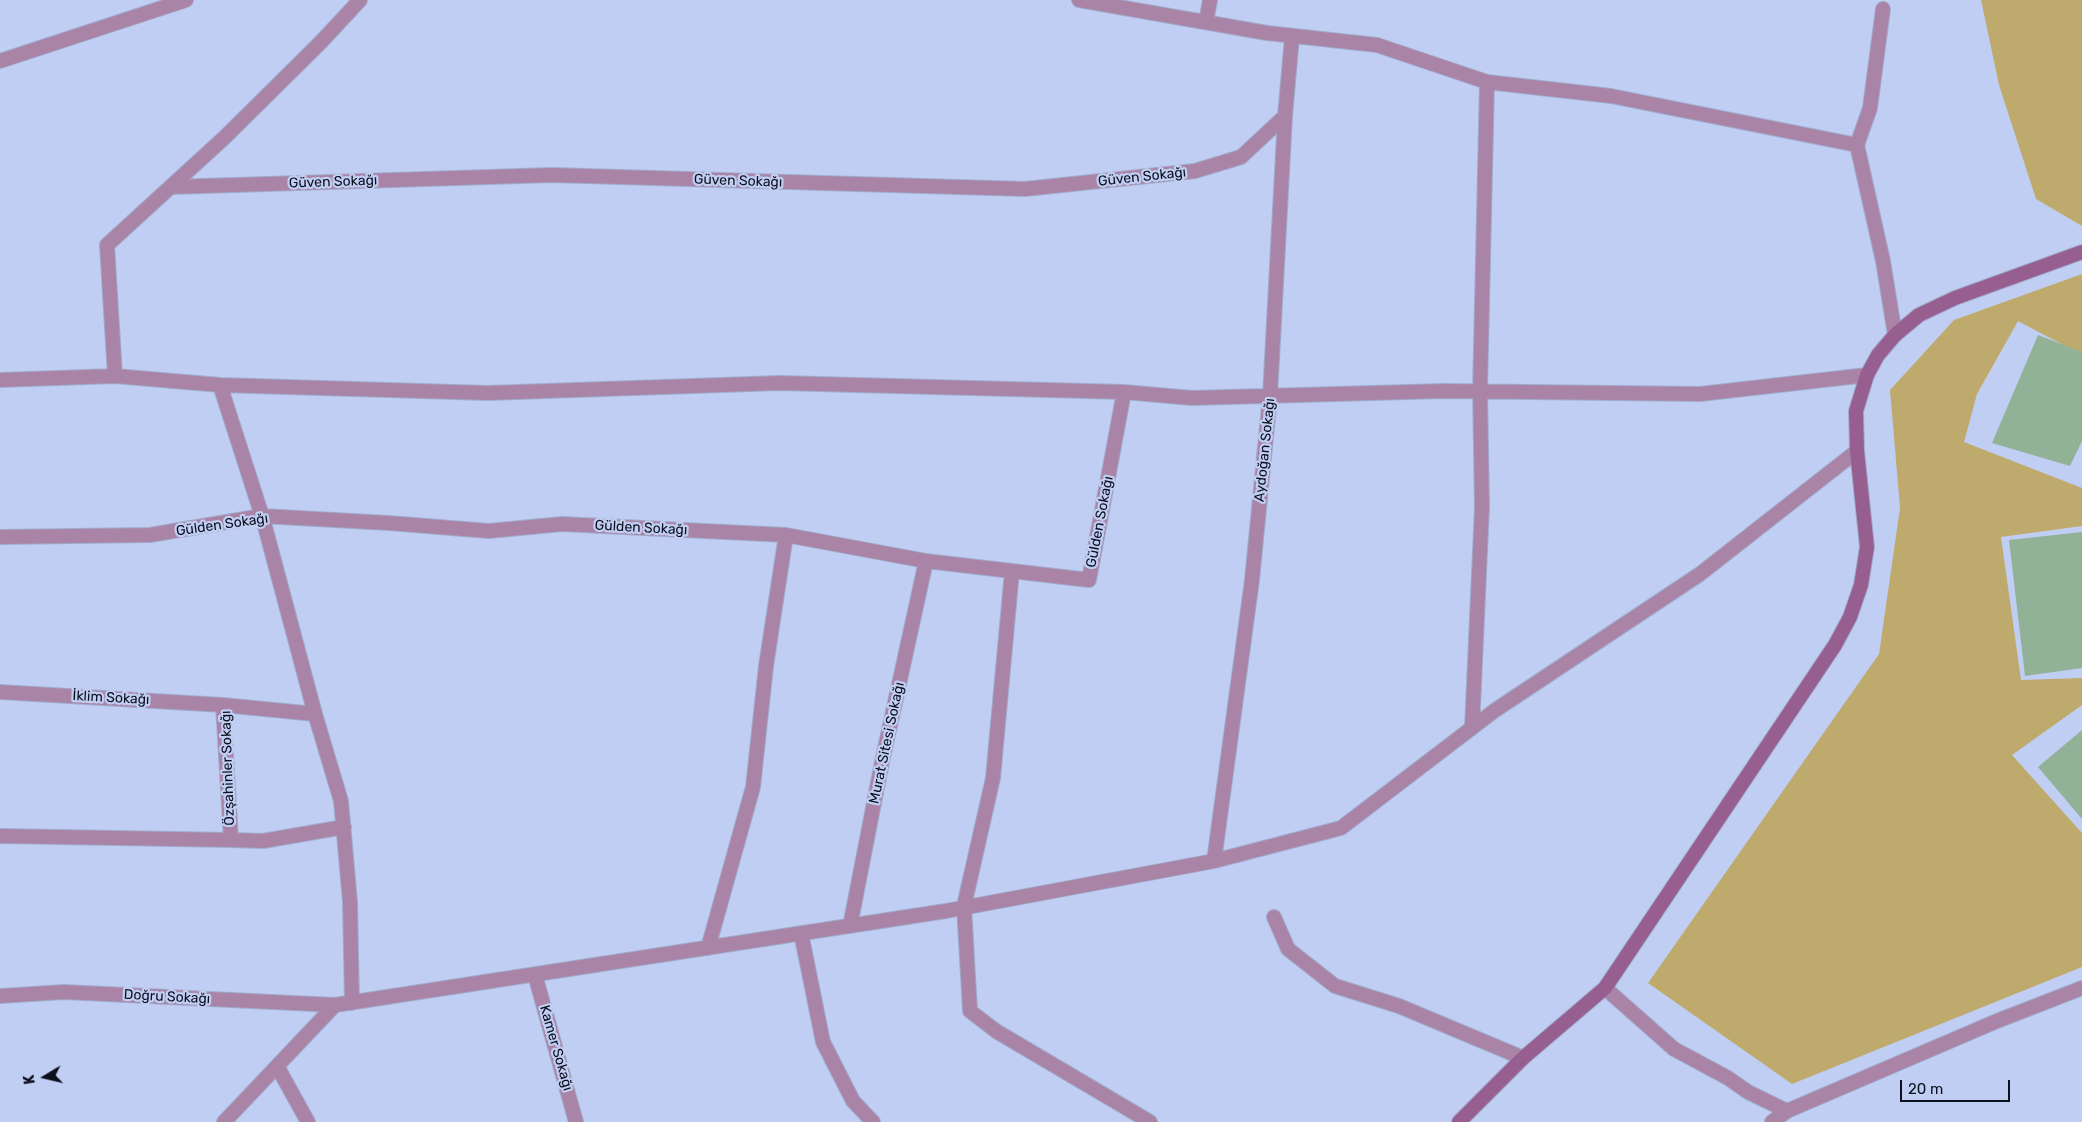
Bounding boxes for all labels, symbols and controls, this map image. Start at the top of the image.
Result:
street label: Güven Sokağı [1097,164,1187,190]
street label: Güven Sokağı [693,171,783,191]
street label: Güven Sokağı [288,172,378,192]
street label: Aydoğan Sokağı [1251,397,1279,503]
street label: Gülden Sokağı [1083,475,1117,569]
street label: Gülden Sokağı [175,510,269,540]
street label: Gülden Sokağı [594,517,688,539]
street label: Murat Sitesi Sokağı [866,681,908,805]
street label: İklim Sokağı [72,688,150,708]
street label: Özşahinler Sokağı [218,710,238,826]
street label: Doğru Sokağı [123,986,211,1008]
street label: Kamer Sokağı [536,1003,576,1093]
north arrow [20,1052,70,1102]
scale bar [1902,1070,2012,1102]
text: K [21,1074,39,1085]
text: 20 m [1908,1080,1943,1098]

